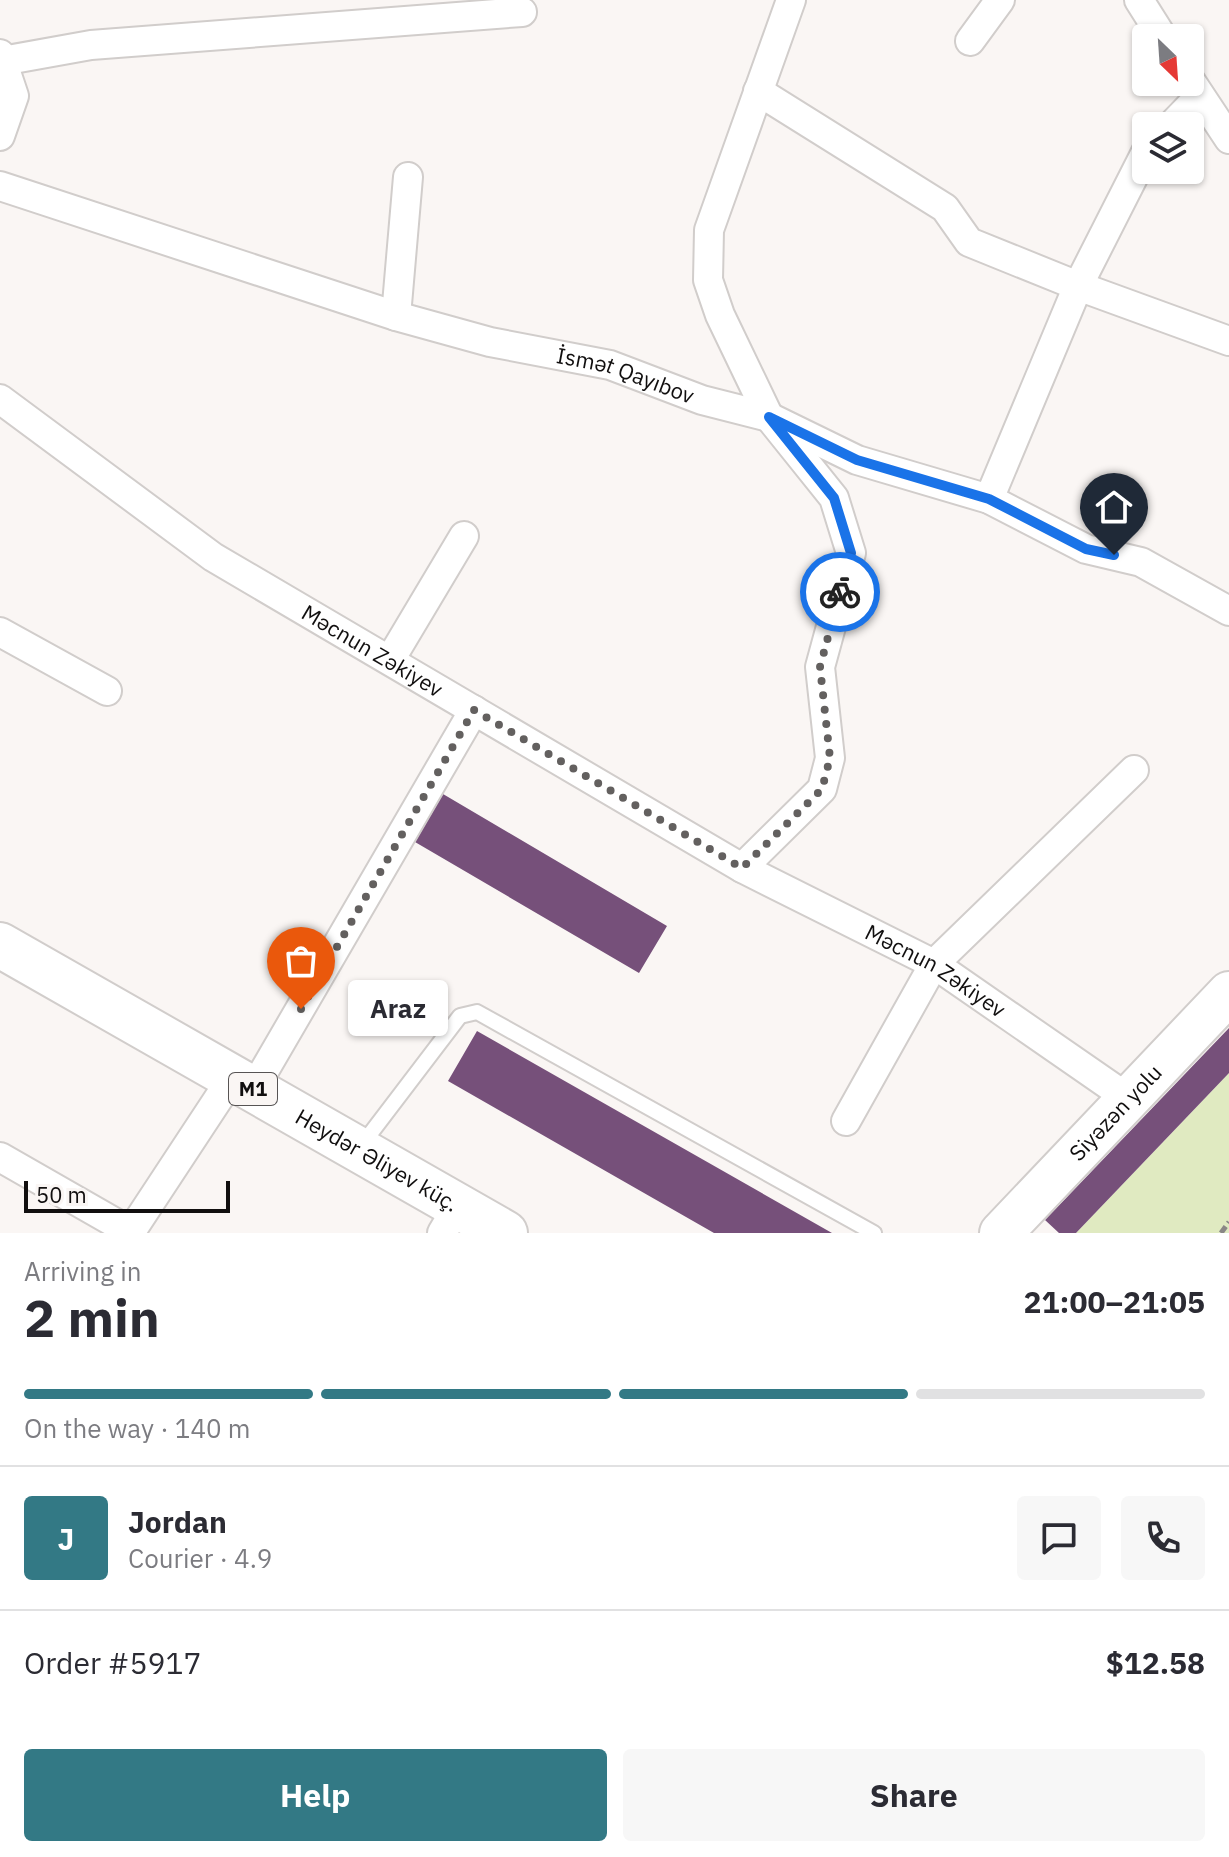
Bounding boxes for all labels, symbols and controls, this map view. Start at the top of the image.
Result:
north arrow [1132,24,1204,96]
map controls [1132,24,1204,184]
button: layers [1132,112,1204,184]
street label: İsmət Qayıbov [554,340,699,410]
pin [1080,473,1148,555]
icon: home [1092,485,1136,529]
courier [800,552,880,632]
icon: bike [818,570,862,614]
street label: Məcnun Zəkiyev [297,597,449,703]
street label: Məcnun Zəkiyev [861,917,1012,1023]
pin [267,927,335,1009]
icon: bag [279,939,323,983]
callout: Araz [349,981,449,1037]
text: Araz [370,991,426,1025]
street label: Siyəzən yolu [1062,1058,1168,1167]
road number: M1 [229,1073,277,1105]
street label: Heydər Əliyev küç. [290,1102,464,1218]
scale bar [24,1177,230,1213]
text: 50 m [36,1180,87,1209]
text: Arriving in [24,1254,141,1288]
text: 21:00–21:05 [1024,1282,1205,1321]
text: 2 min [24,1284,160,1351]
text: On the way · 140 m [24,1411,250,1445]
button: chat [1017,1496,1101,1580]
button: phone [1121,1496,1205,1580]
text: Jordan [128,1502,227,1541]
text: J [58,1519,74,1558]
text: Courier · 4.9 [128,1541,272,1575]
text: Order #5917 [24,1643,201,1682]
text: $12.58 [1106,1643,1205,1682]
button: Help [24,1749,607,1841]
button: Share [623,1749,1205,1841]

